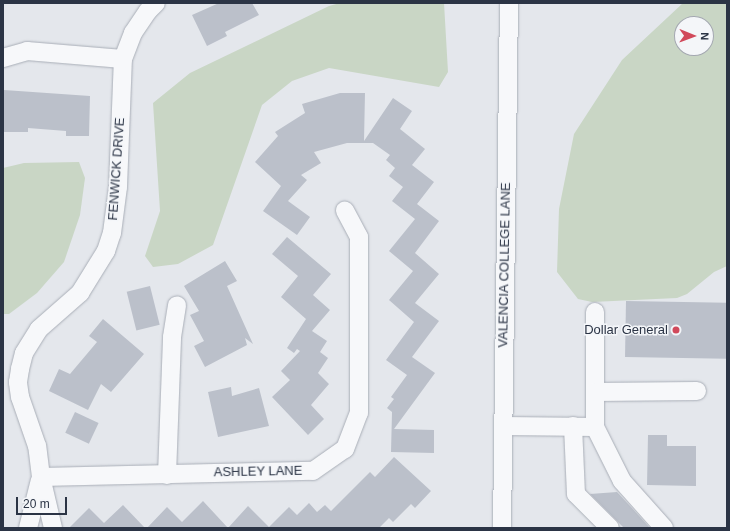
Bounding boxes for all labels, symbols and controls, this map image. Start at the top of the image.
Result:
north arrow [674,16,714,56]
text: N [699,32,711,40]
street label: FENWICK DRIVE [106,117,128,221]
street label: VALENCIA COLLEGE LANE [496,182,514,348]
place label: Dollar General [584,322,668,338]
marker: Dollar General [671,325,681,335]
street label: ASHLEY LANE [213,463,303,481]
scale bar [18,489,69,515]
text: 20 m [23,497,50,511]

